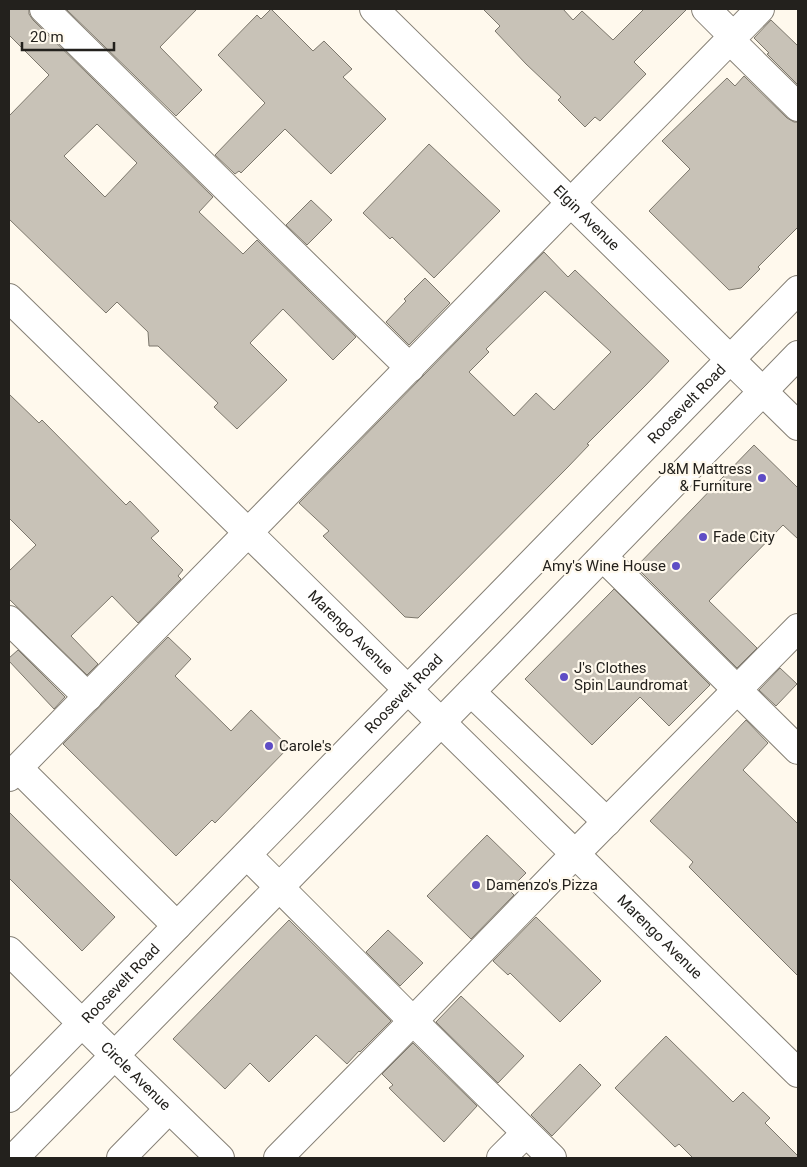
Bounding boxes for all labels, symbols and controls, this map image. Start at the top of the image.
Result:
scale bar [22,20,115,52]
text: 20 m [30,28,64,46]
street label: Elgin Avenue [550,182,623,254]
street label: Roosevelt Road [644,361,729,447]
place label: J&M Mattress & Furniture [658,460,752,495]
marker: J&M Mattress & Furniture [756,472,768,484]
place label: Fade City [713,528,775,546]
marker: Fade City [697,531,709,543]
place label: Amy's Wine House [542,557,666,575]
marker: Amy's Wine House [670,560,682,572]
street label: Marengo Avenue [304,587,397,678]
street label: Roosevelt Road [361,650,446,737]
place label: J's Clothes Spin Laundromat [574,659,688,694]
marker: J's Clothes Spin Laundromat [558,671,570,683]
place label: Carole's [279,737,332,755]
marker: Carole's [263,740,275,752]
place label: Damenzo's Pizza [486,876,598,894]
marker: Damenzo's Pizza [470,879,482,891]
street label: Marengo Avenue [613,891,706,983]
street label: Roosevelt Road [78,940,164,1027]
street label: Circle Avenue [97,1038,174,1114]

